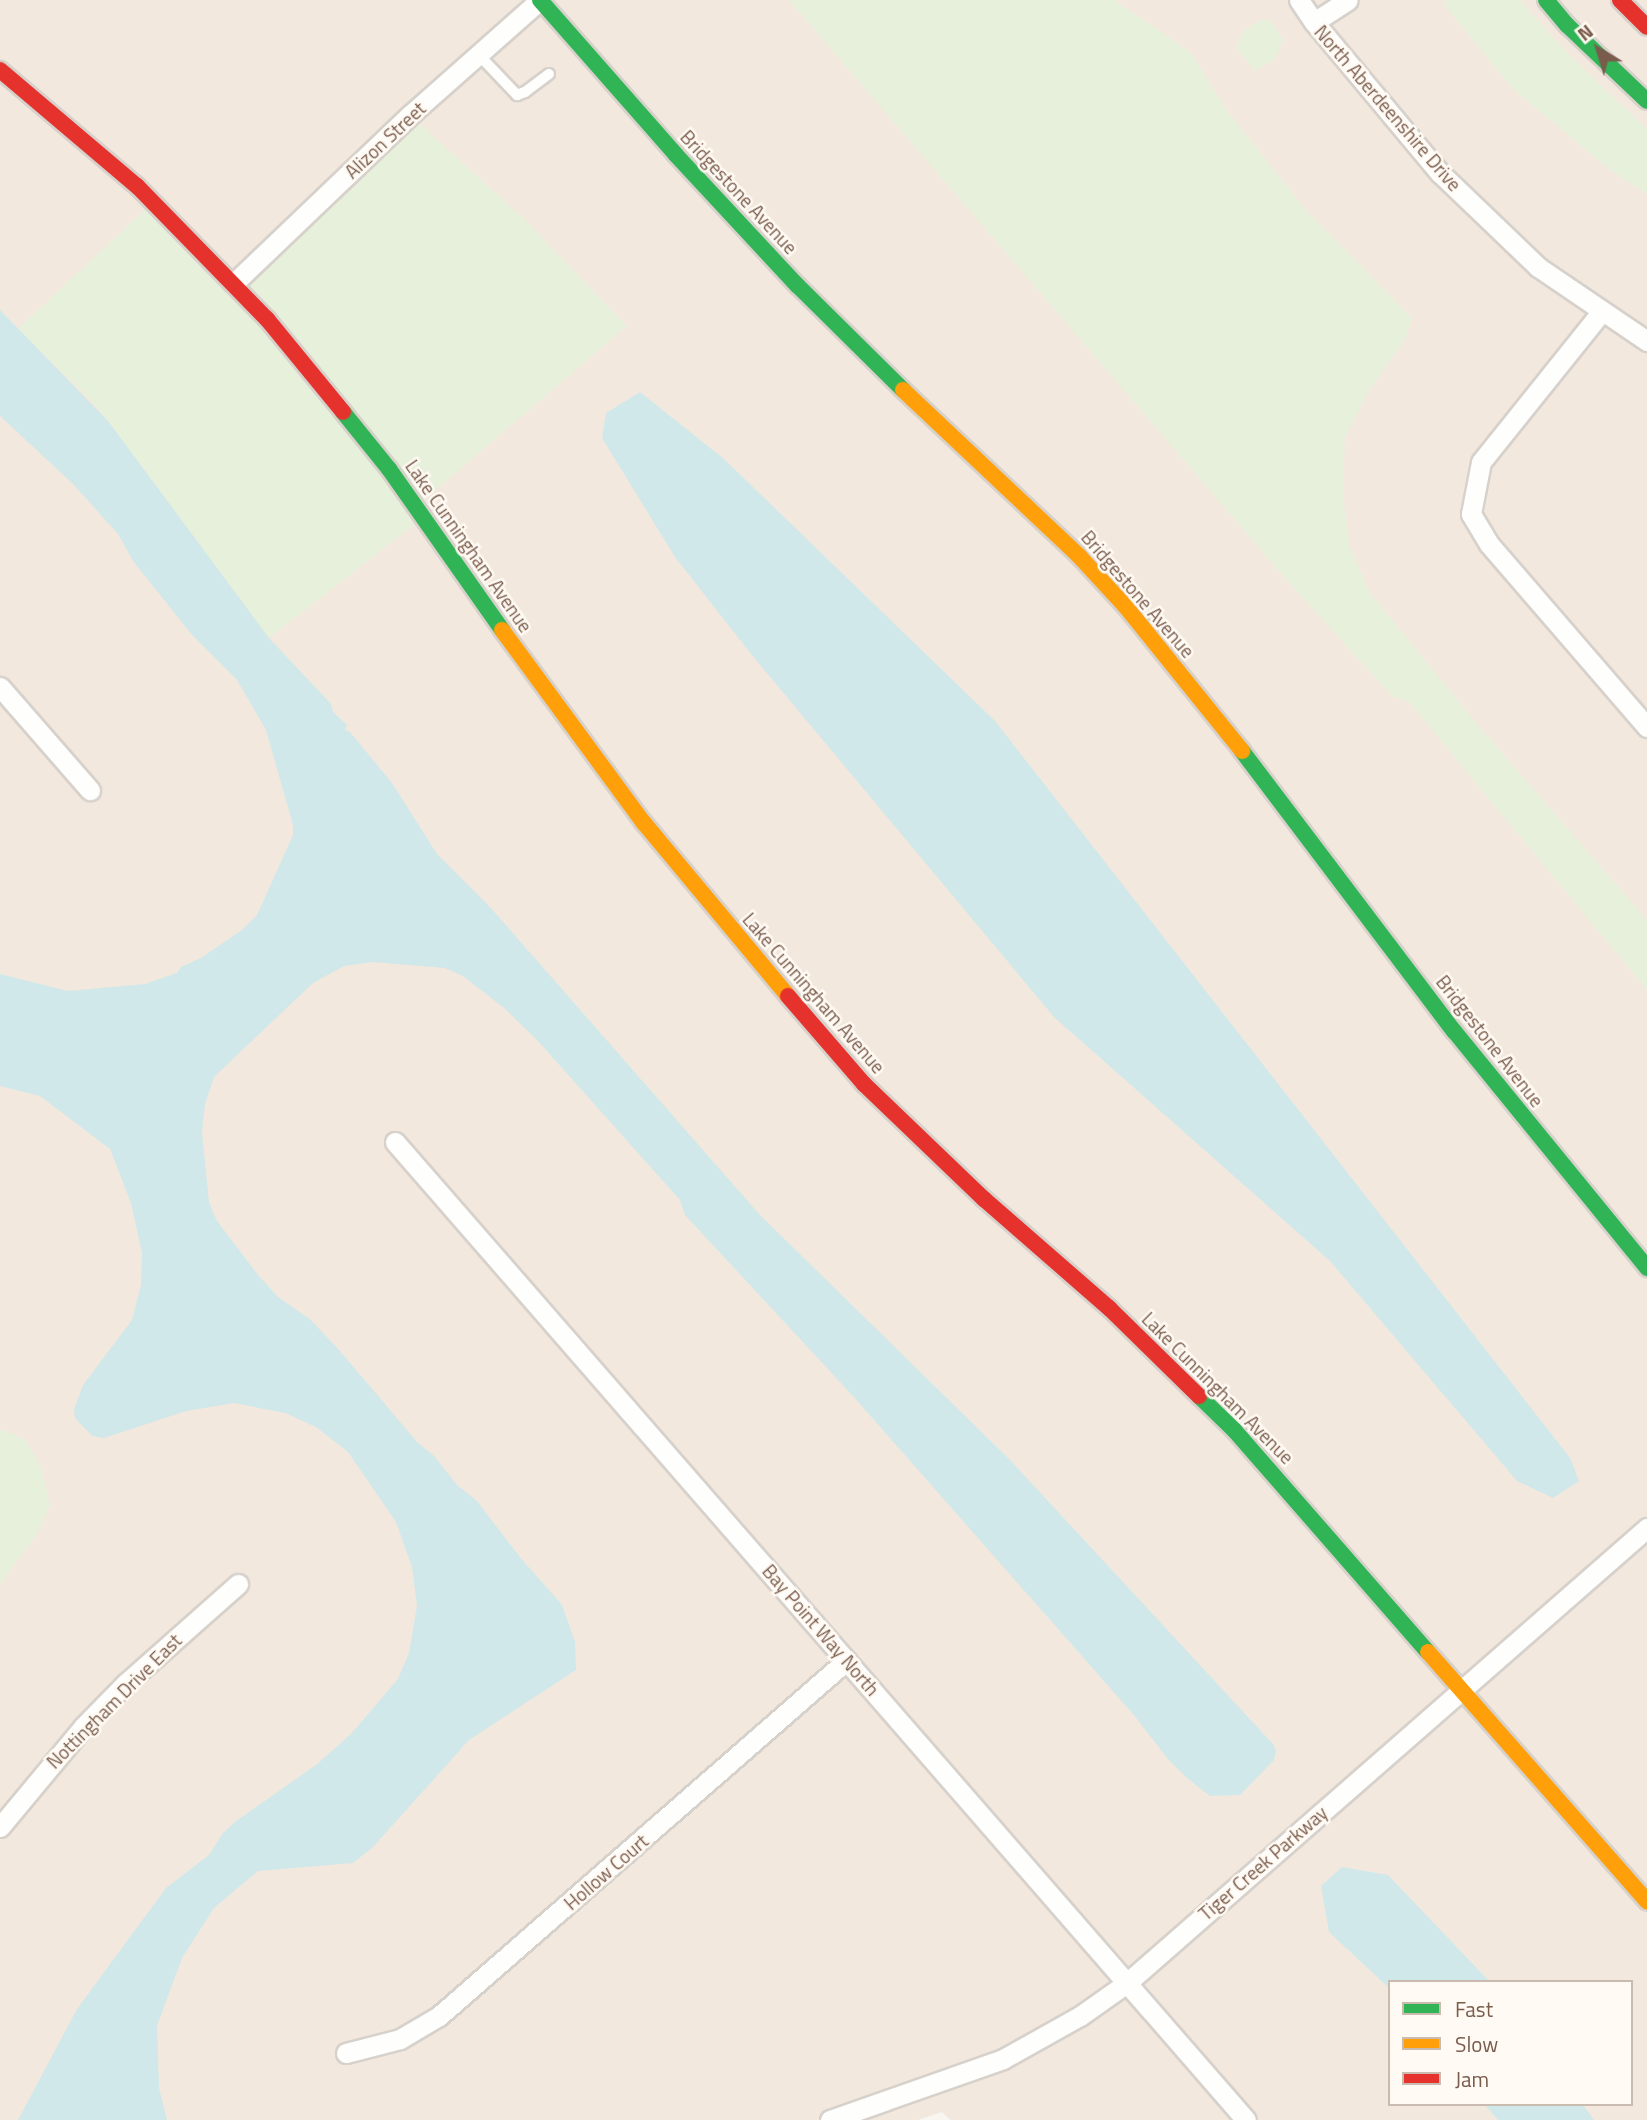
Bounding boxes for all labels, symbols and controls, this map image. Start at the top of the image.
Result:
north arrow [1563,14,1633,84]
text: N [1571,17,1599,48]
street label: North Aberdeenshire Drive [1310,21,1466,195]
street label: Alizon Street [340,97,430,183]
street label: Bridgestone Avenue [676,125,802,259]
street label: Lake Cunningham Avenue [401,455,537,637]
street label: Bridgestone Avenue [1077,526,1199,662]
street label: Lake Cunningham Avenue [738,908,890,1078]
street label: Bridgestone Avenue [1432,971,1548,1111]
street label: Lake Cunningham Avenue [1137,1307,1299,1469]
street label: Bay Point Way North [758,1560,884,1700]
street label: Nottingham Drive East [42,1629,186,1773]
street label: Tiger Creek Parkway [1194,1801,1332,1925]
street label: Hollow Court [559,1829,653,1915]
legend [1388,1980,1633,2106]
text: Fast [1455,1993,1493,2025]
text: Slow [1455,2028,1498,2060]
text: Jam [1455,2063,1489,2095]

